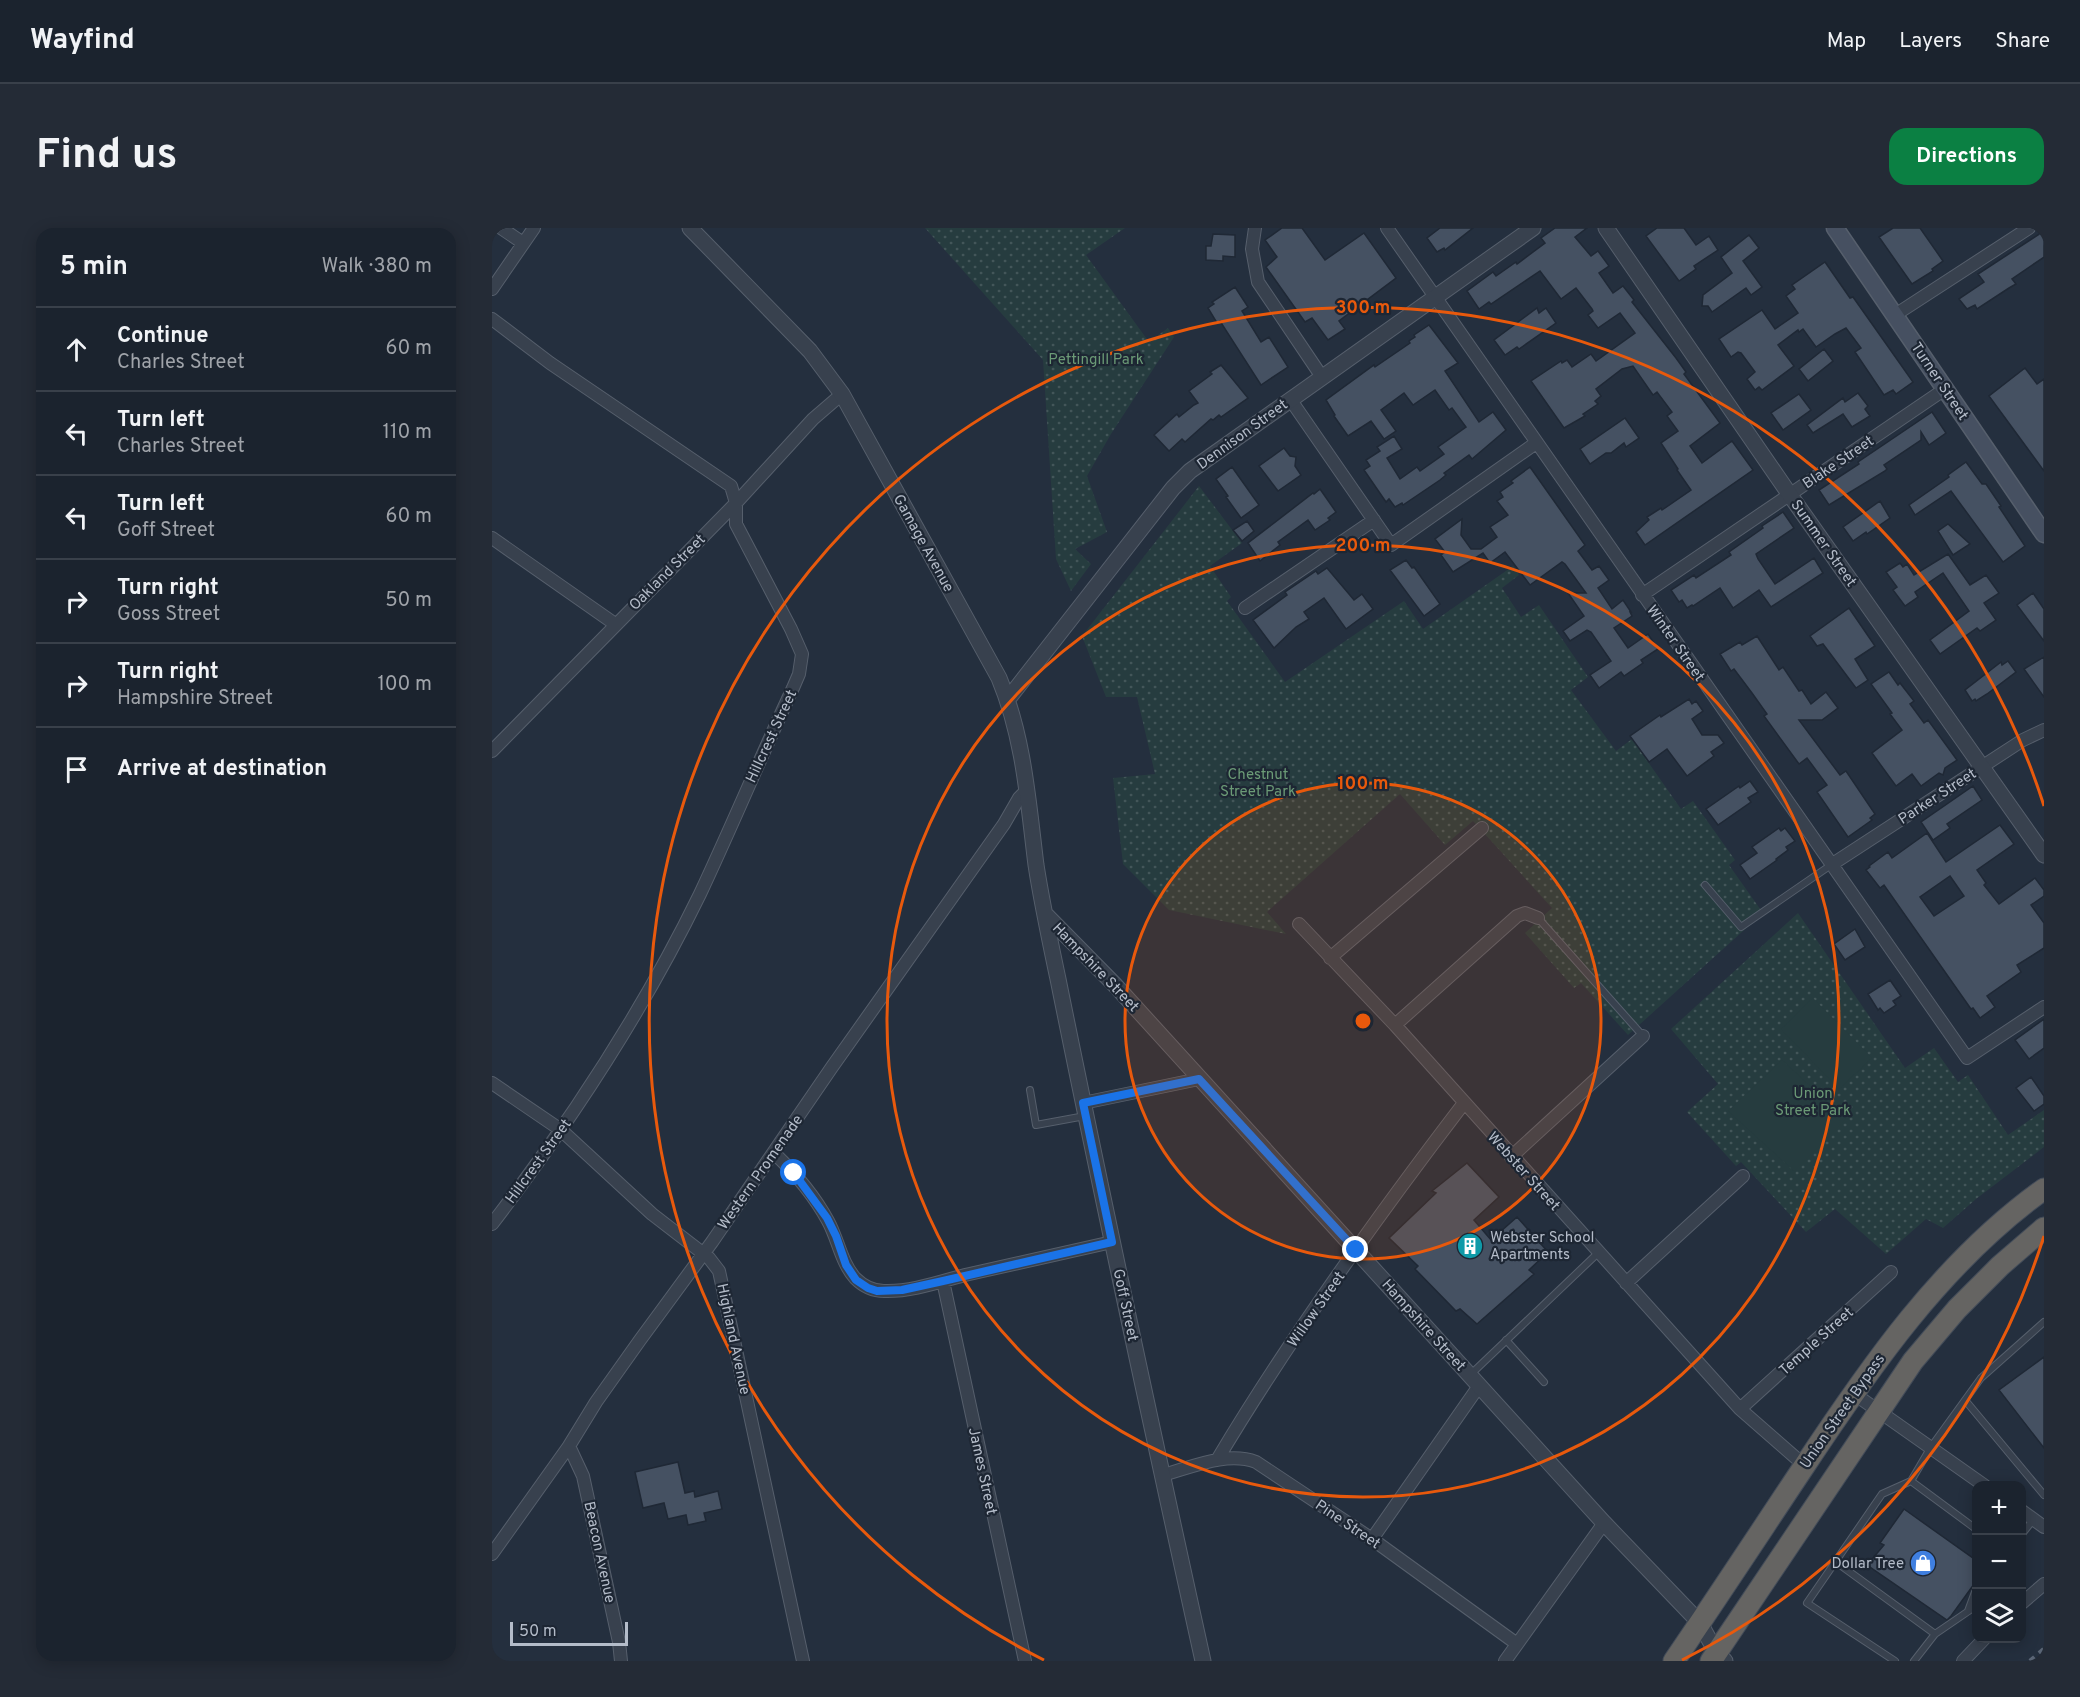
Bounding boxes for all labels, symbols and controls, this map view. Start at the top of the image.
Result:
text: Wayfind [30,23,135,59]
text: Map [1827,28,1866,55]
text: Layers [1899,28,1962,55]
text: Share [1995,28,2050,55]
button: Directions [1889,128,2044,185]
text: Find us [36,130,177,183]
text: 5 min [60,251,128,284]
text: Walk · 380 m [321,254,432,280]
text: 300 m [1336,297,1390,320]
text: Continue [117,323,208,350]
icon: ahead [60,333,93,366]
text: 60 m [386,336,432,362]
street label: Turner Street [1906,339,1972,424]
text: Charles Street [117,350,245,376]
park label: Pettingill Park [1048,351,1144,370]
street label: Dennison Street [1194,396,1292,475]
text: Turn left [117,407,205,434]
icon: left [60,417,93,450]
text: 110 m [383,420,432,446]
street label: Blake Street [1800,432,1878,494]
text: Charles Street [117,434,245,460]
text: Turn left [117,491,205,518]
street label: Gamage Avenue [888,492,957,596]
street label: Summer Street [1786,497,1860,591]
icon: left [60,501,93,534]
text: 60 m [386,504,432,530]
text: Goff Street [117,518,215,544]
street label: Oakland Street [626,531,710,615]
text: 200 m [1335,535,1391,558]
text: Turn right [117,575,219,602]
icon: right [60,585,93,618]
text: 50 m [385,588,432,614]
text: Goss Street [117,602,220,628]
street label: Winter Street [1641,602,1708,686]
text: Turn right [117,659,219,686]
icon: right [60,669,93,702]
text: 100 m [377,672,432,698]
text: Hampshire Street [117,686,273,712]
street label: Hillcrest Street [743,687,802,786]
icon: arrive [60,753,93,786]
text: Arrive at destination [117,756,327,783]
street label: Parker Street [1895,765,1980,830]
park label: Chestnut Street Park [1220,766,1296,802]
text: 100 m [1337,773,1389,796]
street label: Hampshire Street [1047,919,1142,1017]
centre of rings [1353,1011,1373,1031]
park label: Union Street Park [1775,1085,1851,1121]
street label: Western Promenade [714,1112,808,1234]
street label: Hillcrest Street [502,1116,576,1208]
street label: Webster Street [1482,1129,1563,1215]
route start [780,1159,806,1185]
place label: Webster School Apartments [1490,1229,1594,1265]
building icon: Webster School Apartments [1455,1231,1485,1261]
route end [1342,1236,1368,1262]
street label: Goff Street [1108,1267,1141,1343]
street label: Willow Street [1284,1268,1350,1351]
street label: Hampshire Street [1377,1276,1469,1376]
street label: Highland Avenue [711,1282,754,1397]
street label: Temple Street [1776,1304,1858,1381]
street label: Union Street Bypass [1796,1351,1890,1473]
street label: James Street [963,1426,1000,1517]
map controls [1972,1481,2026,1643]
button: + [1972,1481,2026,1535]
street label: Pine Street [1311,1496,1383,1554]
street label: Beacon Avenue [578,1500,619,1605]
button: − [1972,1535,2026,1589]
shop icon: Dollar Tree [1908,1548,1938,1578]
place label: Dollar Tree [1832,1555,1904,1574]
button: layers [1972,1589,2026,1643]
scale bar [510,1619,628,1646]
text: 50 m [519,1622,557,1642]

